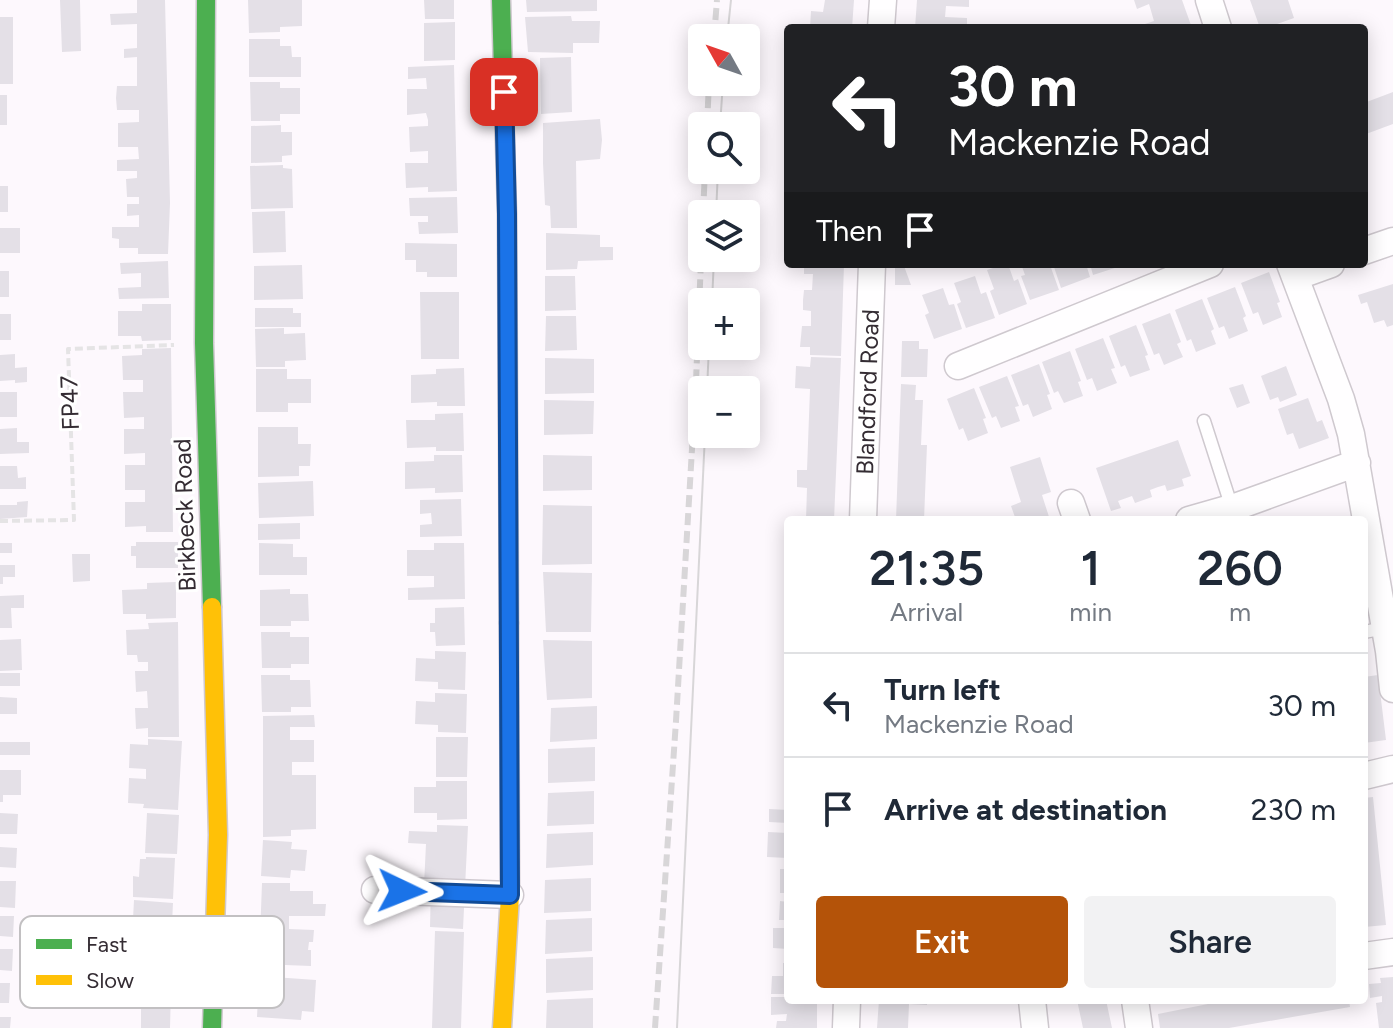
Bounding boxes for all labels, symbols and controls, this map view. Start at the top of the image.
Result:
north arrow [688,24,760,96]
map controls [688,24,760,448]
text: 30 m [948,53,1078,120]
icon: left [816,56,920,160]
pin [470,58,538,126]
icon: arrive [482,70,526,114]
button: search [688,112,760,184]
text: Mackenzie Road [948,121,1211,164]
button: layers [688,200,760,272]
icon: arrive [898,208,942,252]
text: Then [816,212,882,249]
button: + [688,288,760,360]
street label: Blandford Road [850,309,885,475]
street label: FP47 [54,375,85,431]
button: − [688,376,760,448]
street label: Birkbeck Road [167,438,202,592]
text: 21:35 [869,539,984,597]
text: 1 [1081,539,1101,597]
text: 260 [1197,539,1283,597]
text: Arrival [890,596,963,628]
text: min [1069,596,1112,628]
text: m [1229,596,1251,628]
text: Turn left [884,671,1001,708]
icon: left [816,683,860,727]
text: 30 m [1268,687,1336,724]
text: Mackenzie Road [884,708,1074,740]
icon: arrive [816,787,860,831]
text: Arrive at destination [884,791,1167,828]
text: 230 m [1251,791,1336,828]
position arrow [360,849,444,933]
button: Exit [816,896,1068,988]
button: Share [1084,896,1336,988]
legend [20,916,284,1008]
text: Fast [86,931,128,958]
text: Slow [86,967,135,994]

